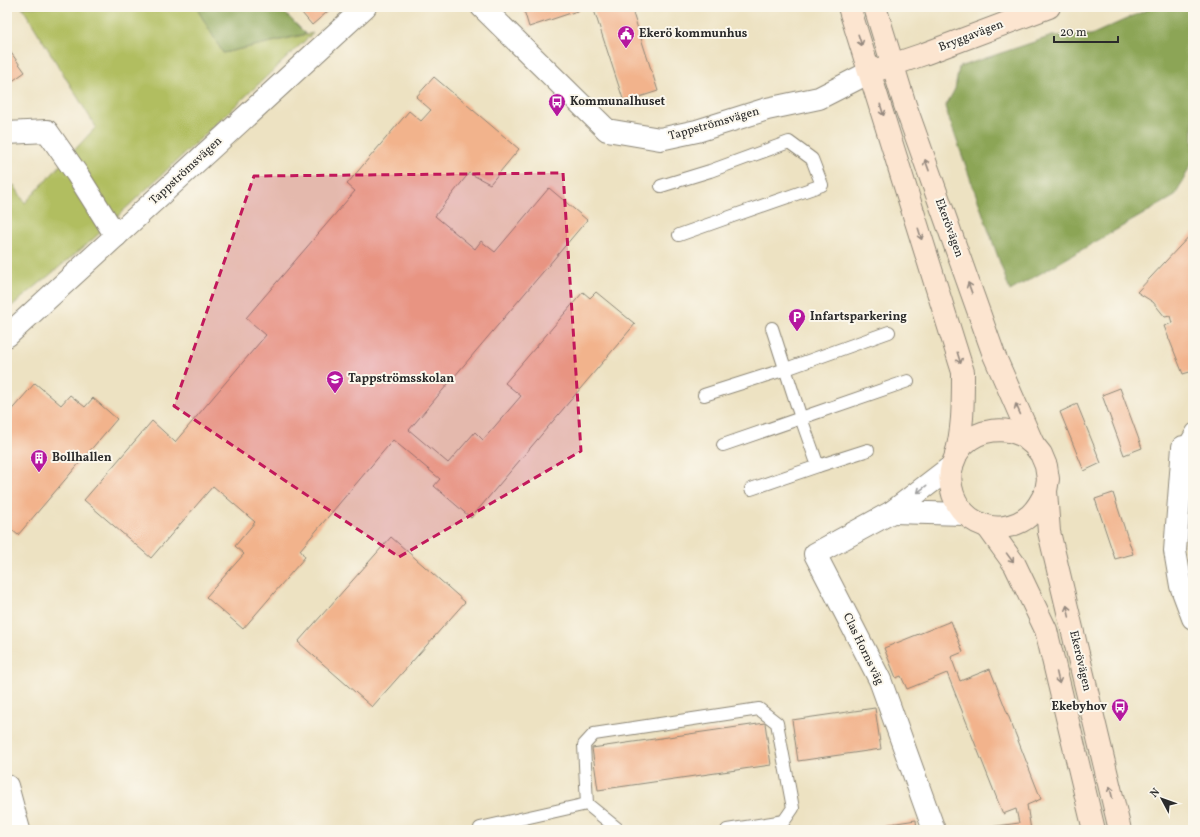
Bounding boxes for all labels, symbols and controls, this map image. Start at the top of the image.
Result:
street label: Bryggavägen [936,16,1006,56]
scale bar [1054,18,1118,44]
public building icon: Ekerö kommunhus [616,24,636,49]
text: 20 m [1060,25,1087,41]
place label: Ekerö kommunhus [639,26,748,42]
one-way arrow [857,33,864,46]
bus stop icon: Kommunalhuset [547,92,567,117]
place label: Kommunalhuset [570,94,666,110]
street label: Tappströmsvägen [667,103,761,145]
one-way arrow [879,103,886,116]
street label: Tappströmsvägen [146,133,226,209]
one-way arrow [922,160,930,172]
street label: Ekerövägen [931,196,967,260]
one-way arrow [917,227,924,240]
one-way arrow [966,282,974,294]
parking icon: Infartsparkering [787,307,807,332]
place label: Infartsparkering [810,309,907,325]
one-way arrow [955,352,963,364]
school or university icon: Tappströmsskolan [325,369,345,394]
place label: Tappströmsskolan [348,371,454,387]
one-way arrow [1014,403,1021,415]
building icon: Bollhallen [29,448,49,473]
place label: Bollhallen [52,450,112,466]
one-way arrow [917,485,928,494]
one-way arrow [1006,552,1014,563]
one-way arrow [1064,605,1071,618]
street label: Clas Horns väg [839,610,887,688]
street label: Ekerövägen [1065,629,1095,693]
one-way arrow [1054,671,1062,684]
bus stop icon: Ekebyhov [1110,697,1130,722]
place label: Ekebyhov [1052,699,1107,715]
north arrow [1142,779,1182,819]
text: N [1147,785,1164,801]
one-way arrow [1107,786,1115,799]

